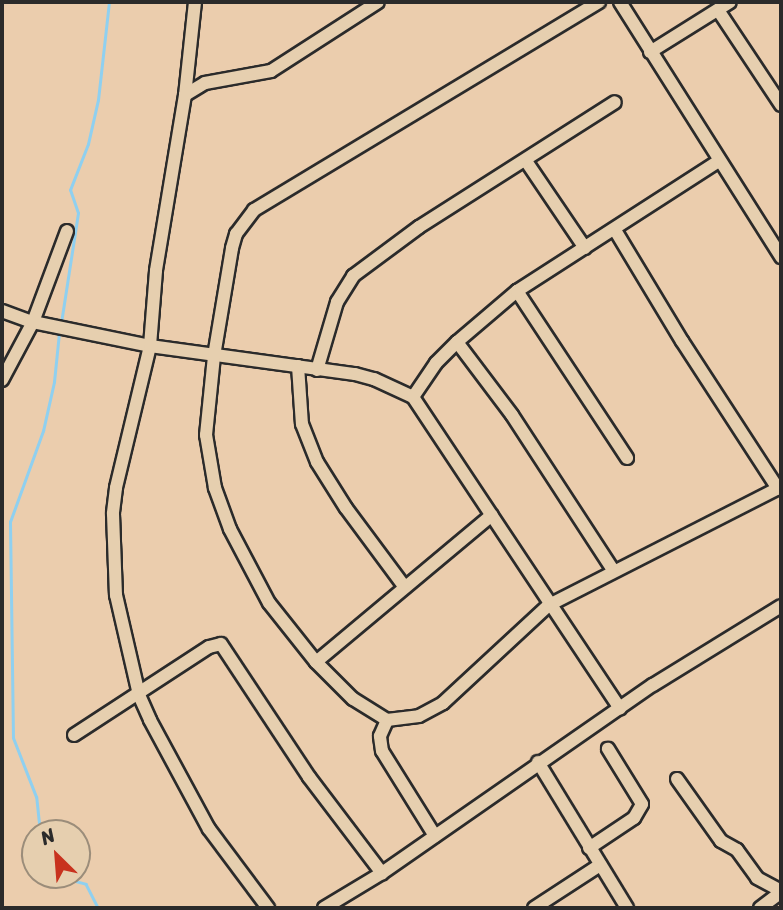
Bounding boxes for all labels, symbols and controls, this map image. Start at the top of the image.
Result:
north arrow [21,819,91,889]
text: N [35,819,61,854]

